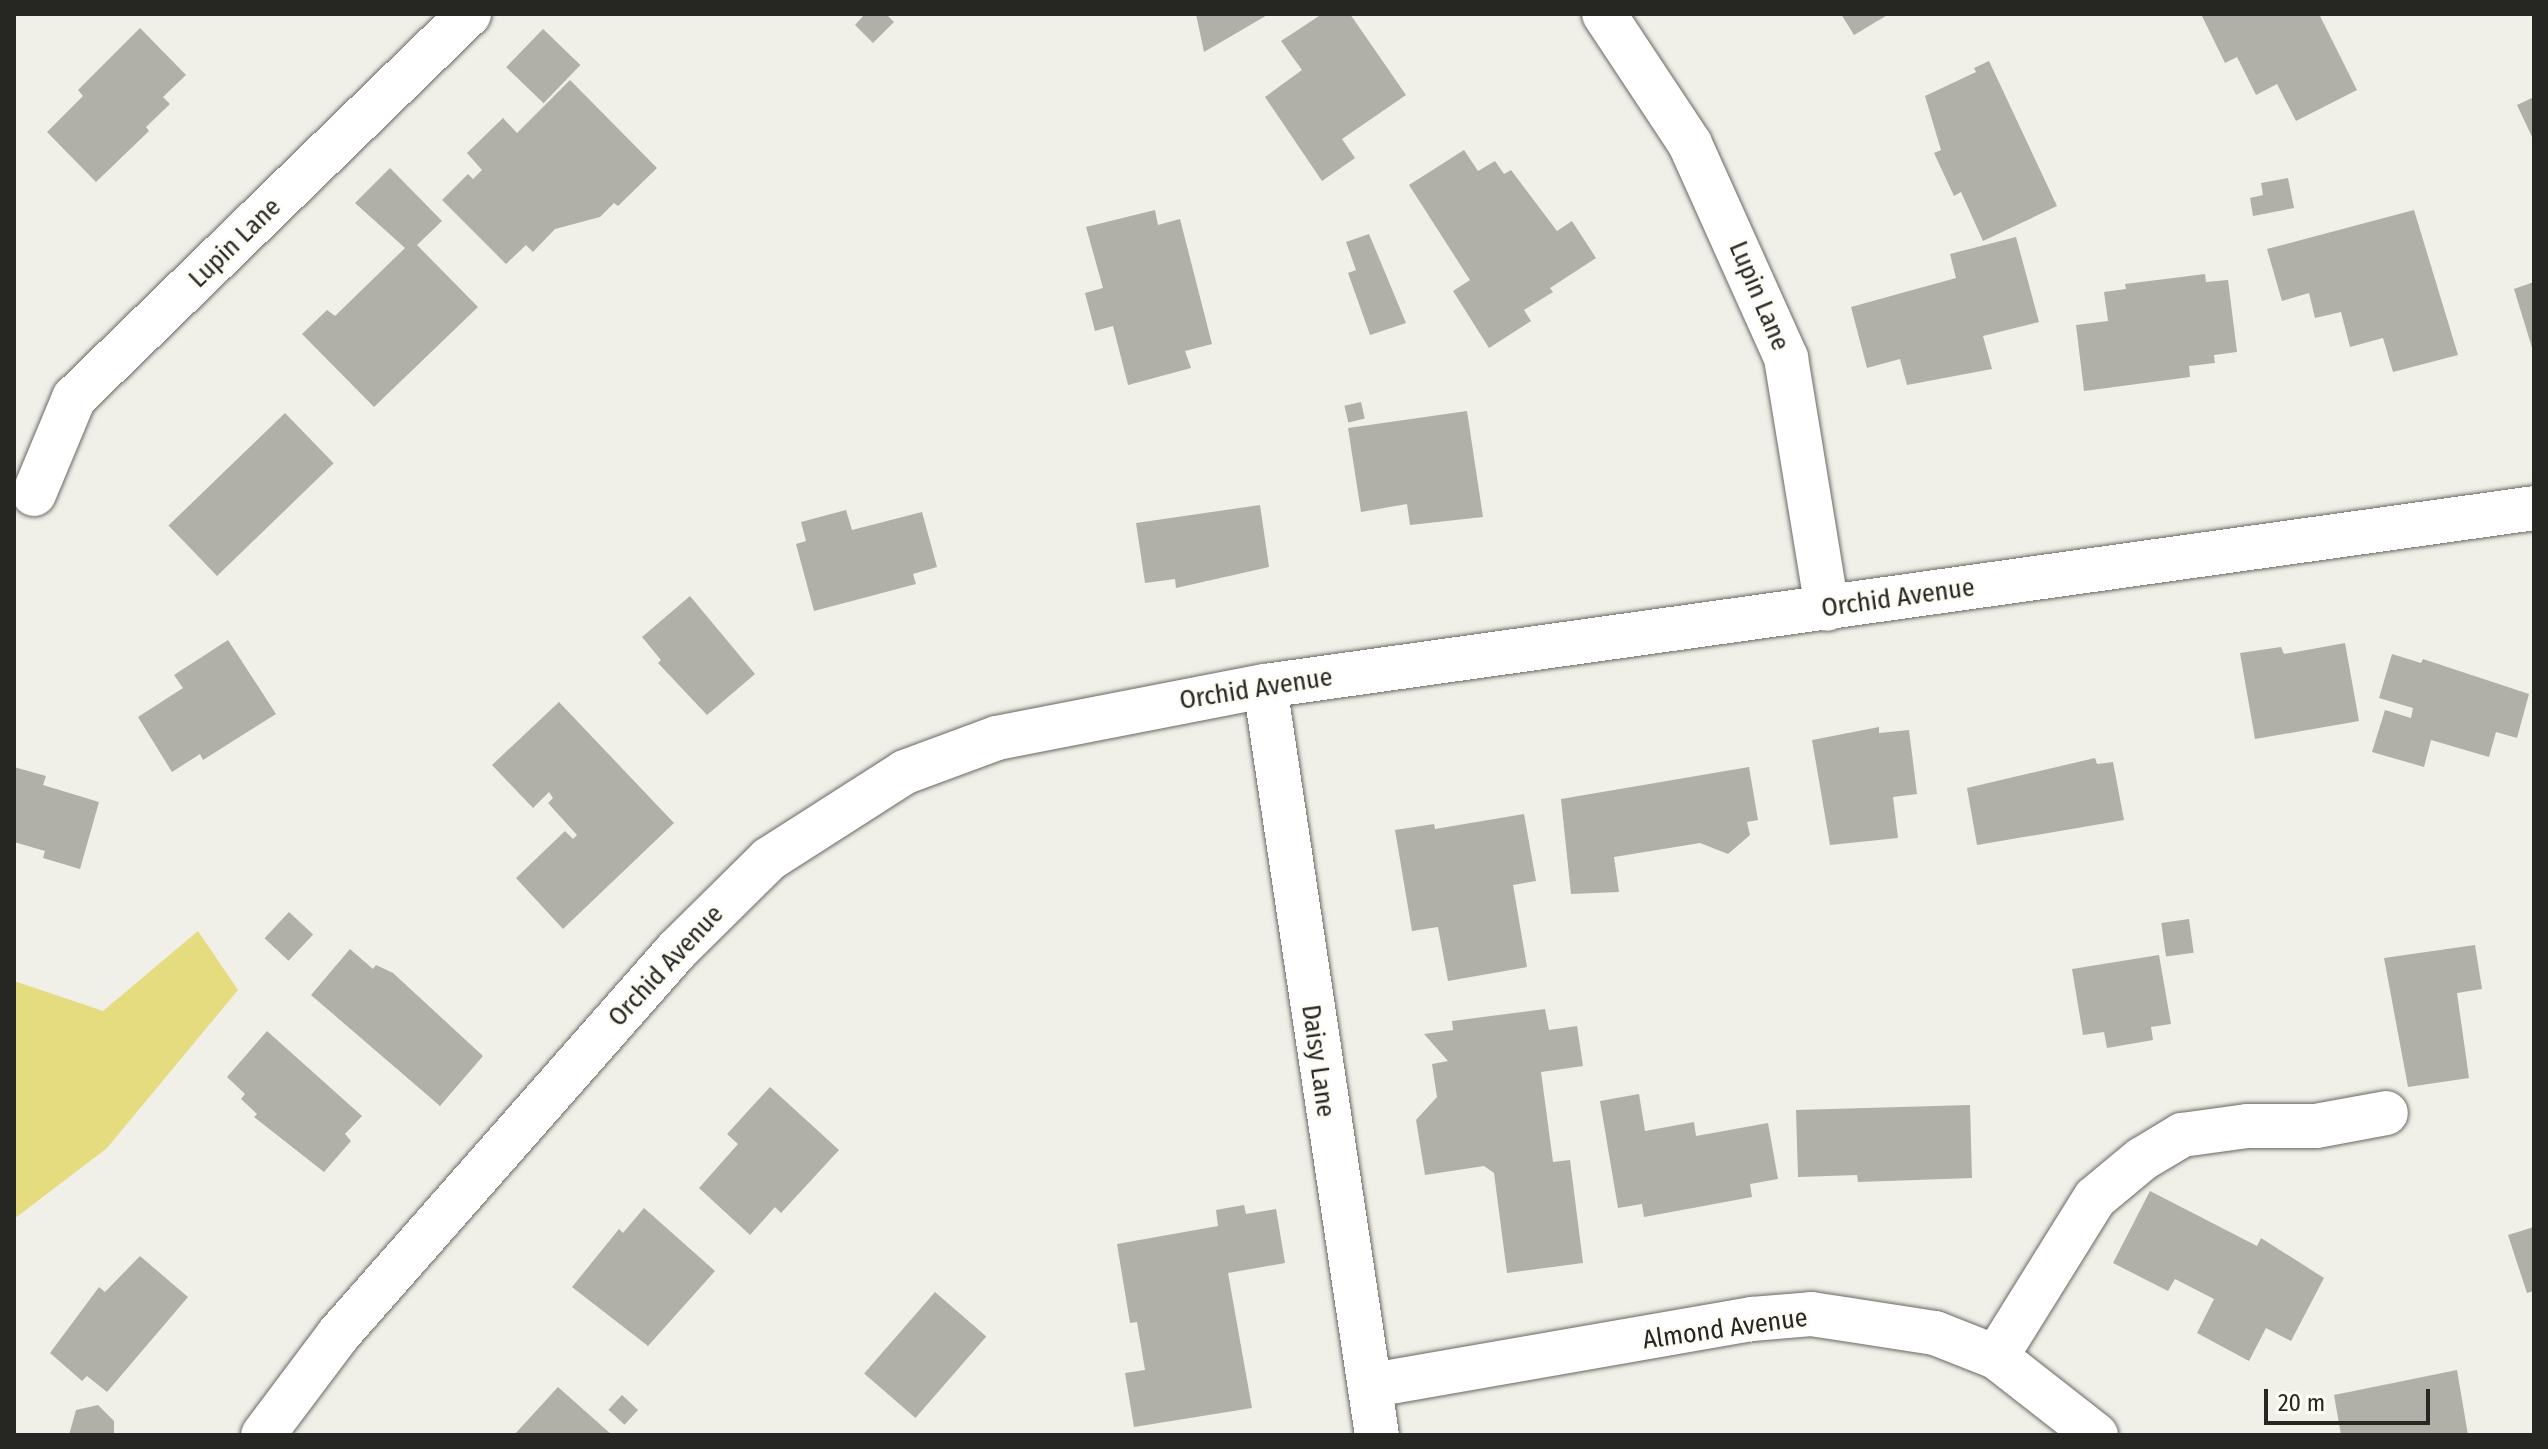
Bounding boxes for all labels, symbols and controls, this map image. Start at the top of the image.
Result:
street label: Lupin Lane [183,192,287,294]
street label: Lupin Lane [1722,237,1796,355]
street label: Orchid Avenue [1819,572,1977,624]
street label: Orchid Avenue [1177,662,1335,716]
street label: Orchid Avenue [602,899,730,1033]
street label: Daisy Lane [1295,1003,1341,1119]
street label: Almond Avenue [1641,1302,1809,1356]
scale bar [2268,1373,2434,1423]
text: 20 m [2278,1389,2325,1417]

